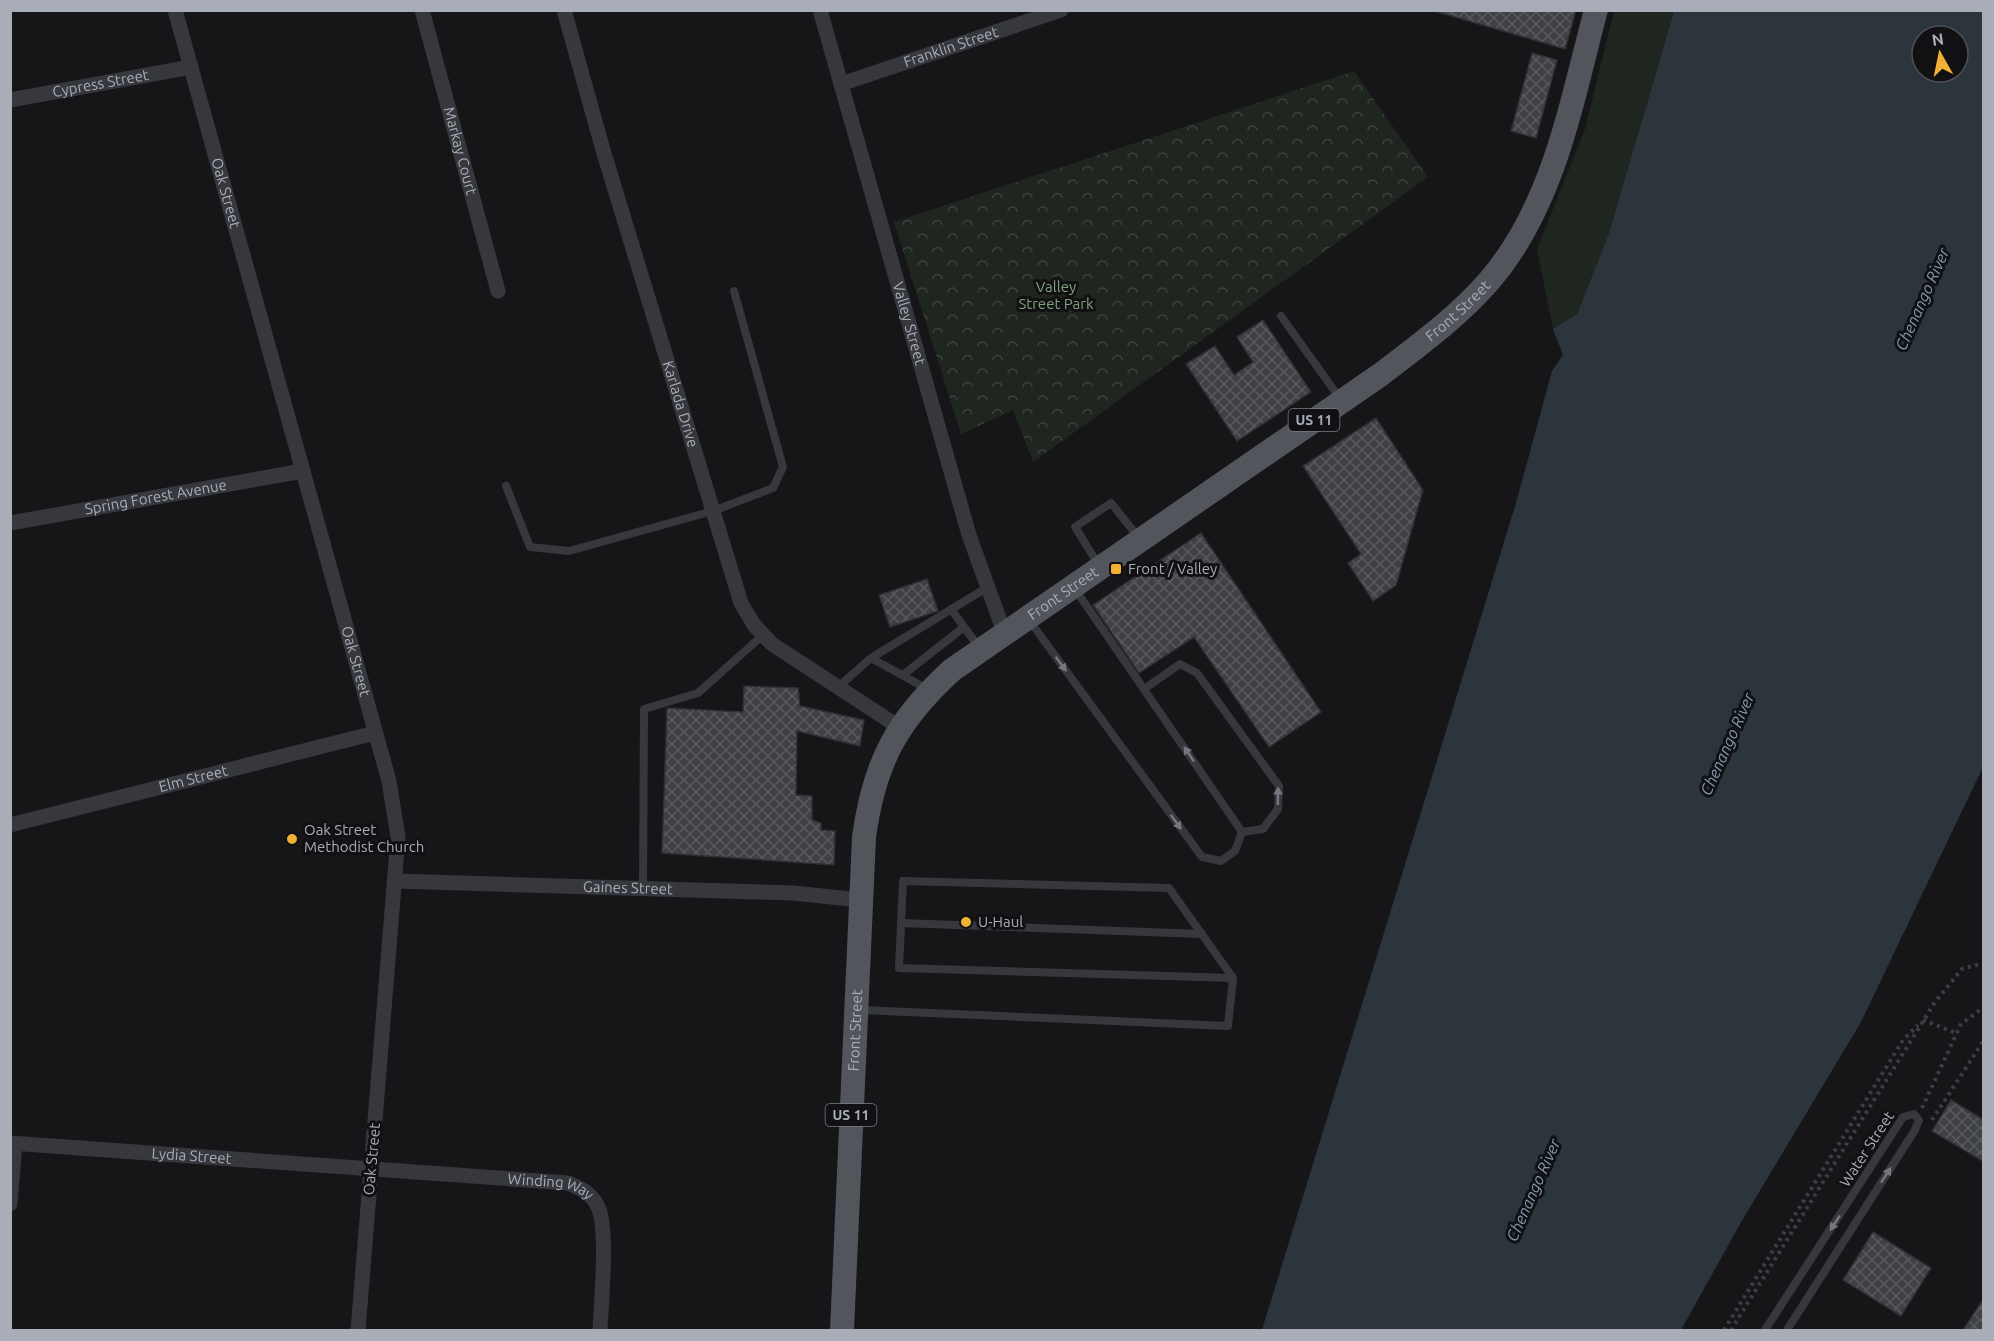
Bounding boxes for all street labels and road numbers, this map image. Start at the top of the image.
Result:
street label: Franklin Street [901,23,1000,70]
street label: Cypress Street [51,66,150,100]
street label: Markay Court [441,105,481,197]
street label: Oak Street [208,156,244,230]
street label: Front Street [1422,277,1494,345]
street label: Valley Street [890,280,929,367]
street label: Karlada Drive [660,359,702,449]
road number: US 11 [1288,409,1340,431]
street label: Spring Forest Avenue [83,476,228,518]
street label: Front Street [1024,563,1101,623]
street label: Oak Street [338,624,374,698]
street label: Elm Street [157,761,230,795]
street label: Gaines Street [583,878,673,897]
street label: Front Street [845,989,865,1072]
road number: US 11 [826,1104,876,1126]
street label: Water Street [1836,1108,1897,1190]
street label: Oak Street [360,1122,383,1196]
street label: Lydia Street [151,1144,232,1167]
street label: Winding Way [507,1170,598,1203]

